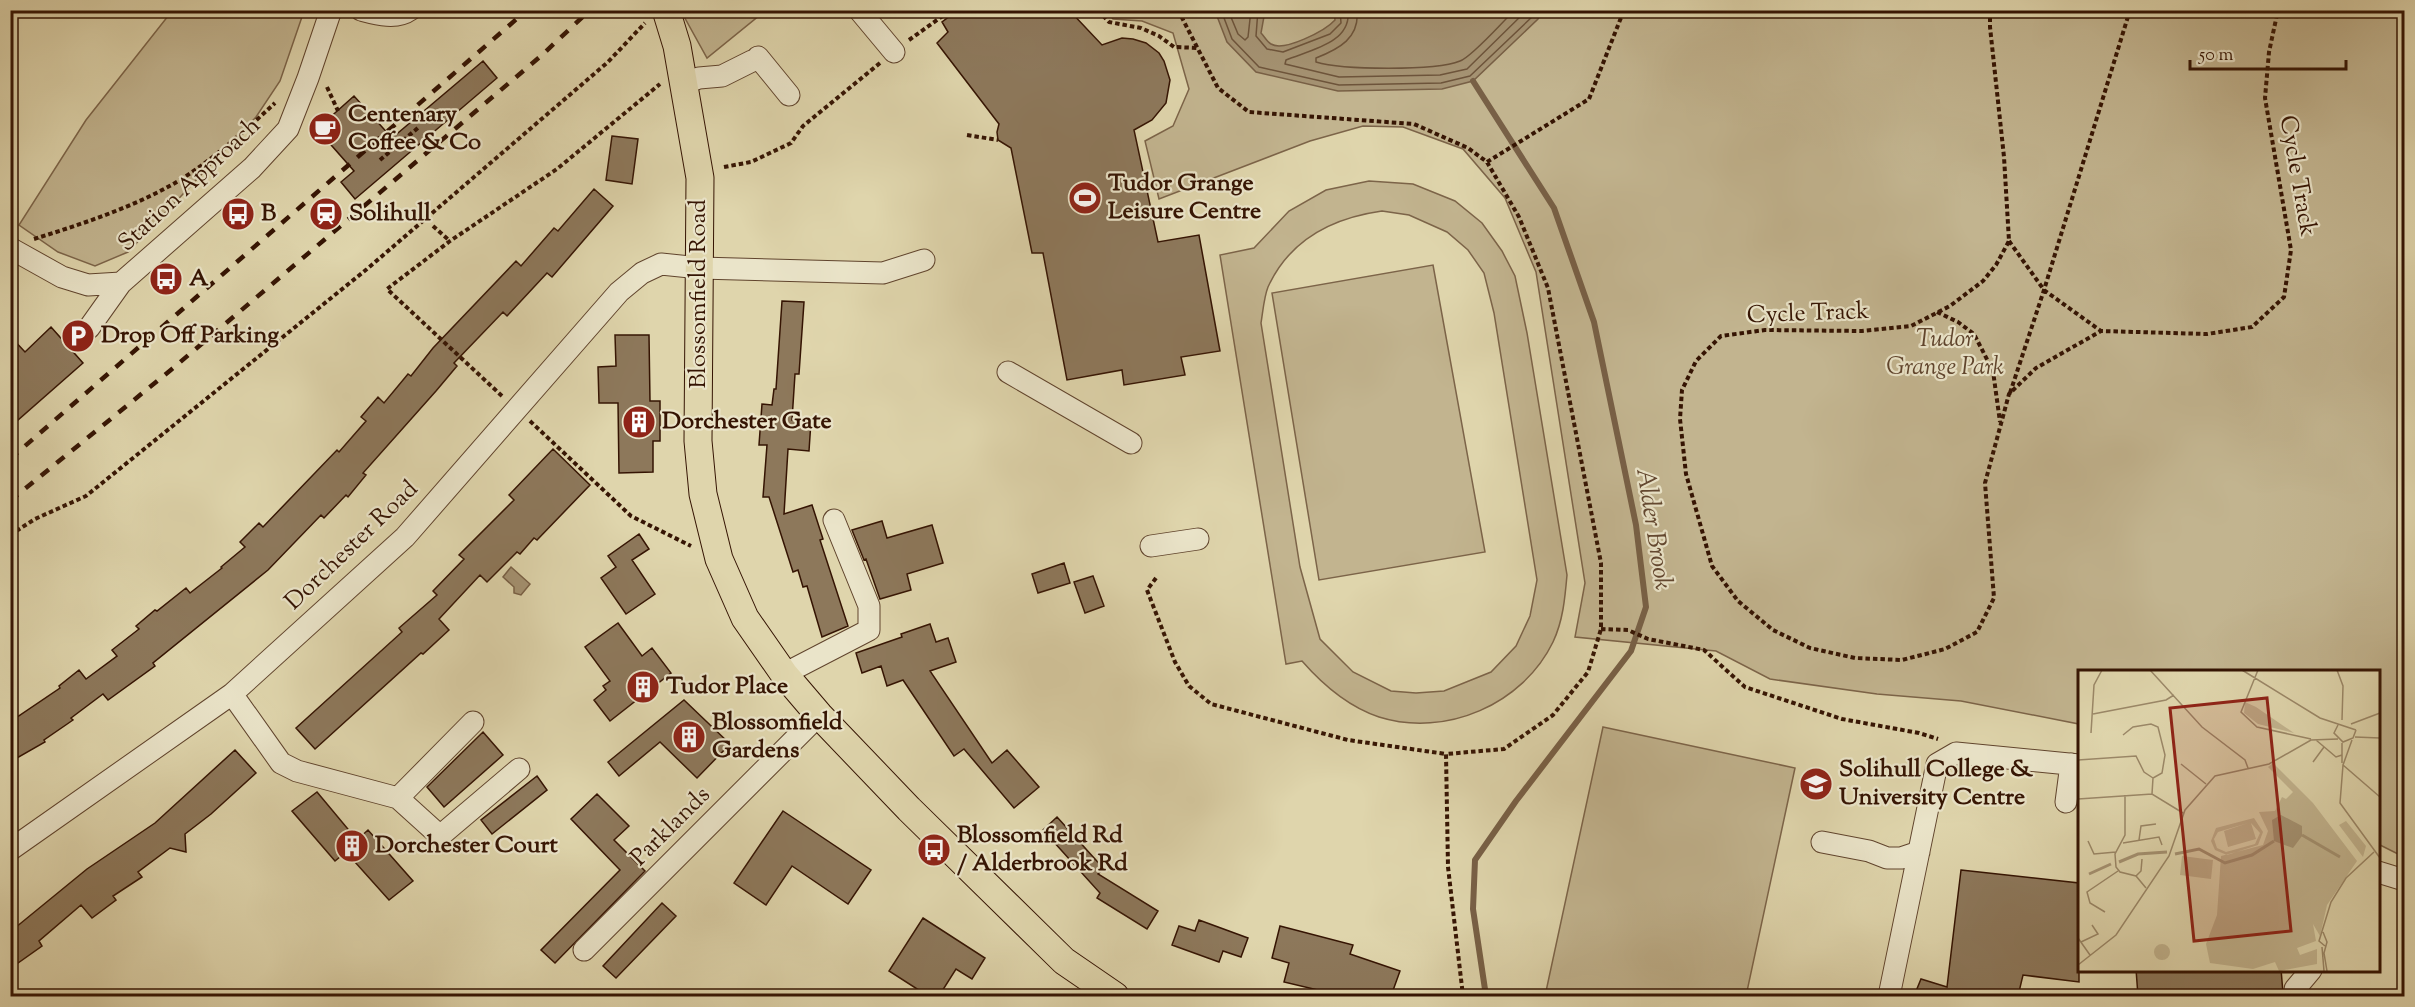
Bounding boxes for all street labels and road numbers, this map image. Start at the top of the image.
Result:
street label: Station Approach [111,110,269,260]
street label: Cycle Track [2270,113,2324,239]
street label: Blossomfield Road [682,199,716,389]
street label: Cycle Track [1746,295,1870,333]
street label: Dorchester Road [278,473,427,619]
street label: Parklands [623,779,719,875]

